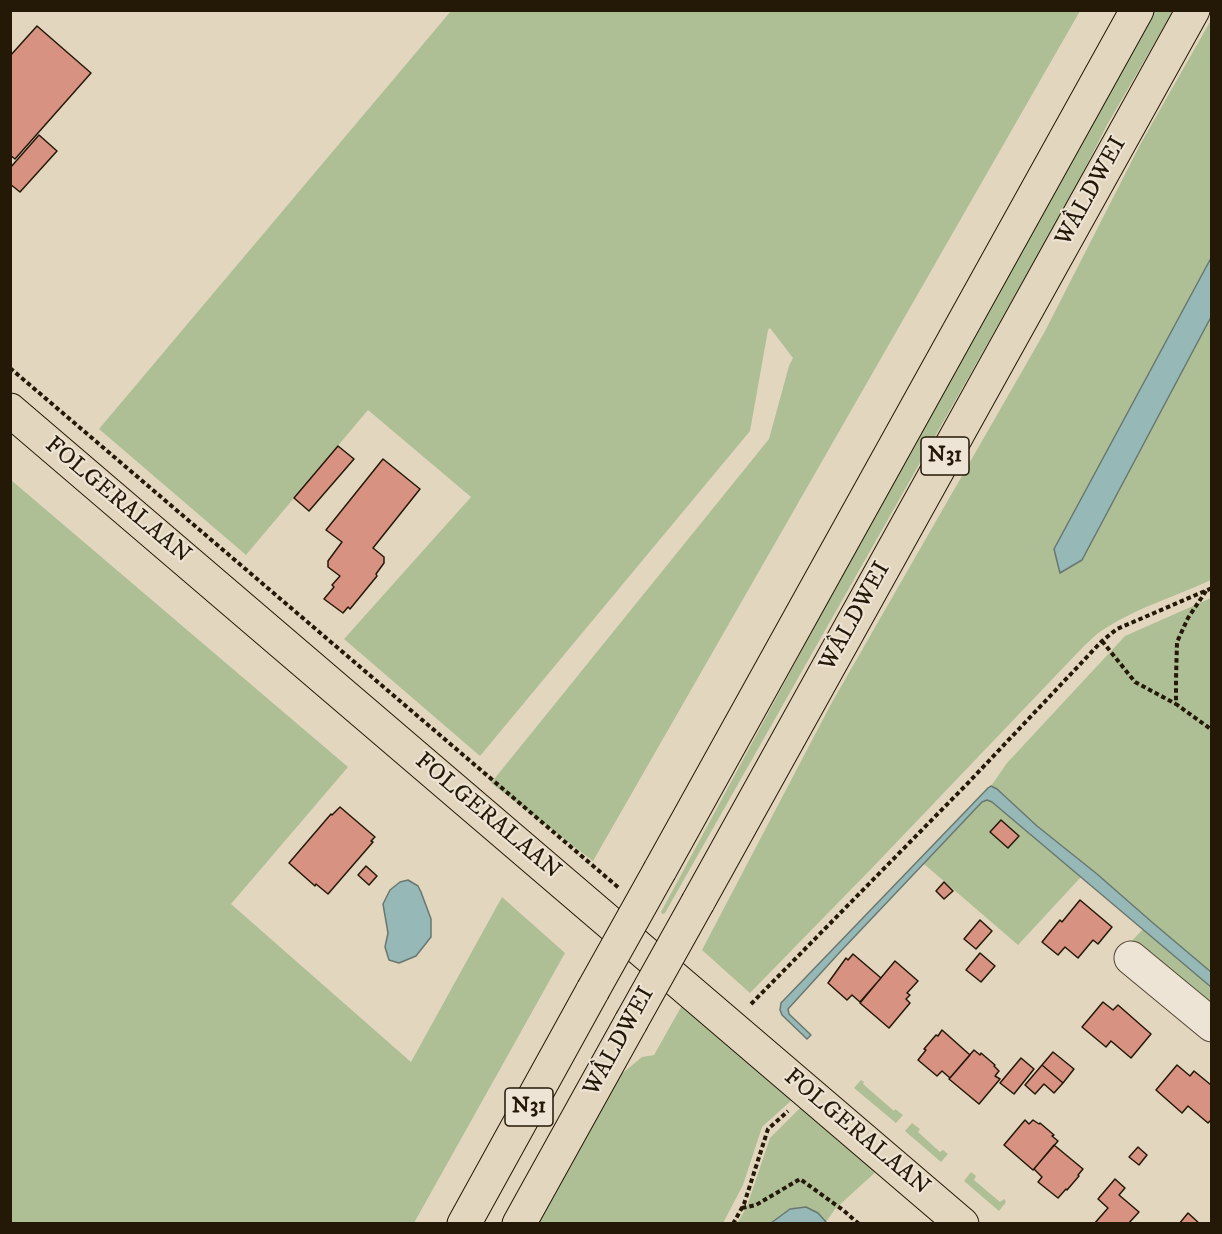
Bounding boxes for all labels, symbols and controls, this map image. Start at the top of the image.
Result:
street label: WÂLDWEI [1050,132,1134,252]
street label: FOLGERALAAN [38,432,196,570]
road number: N31 [921,437,969,475]
street label: WÂLDWEI [814,557,898,677]
street label: FOLGERALAAN [408,748,566,886]
street label: WÂLDWEI [578,982,662,1102]
street label: FOLGERALAAN [777,1064,935,1202]
road number: N31 [505,1088,553,1126]

